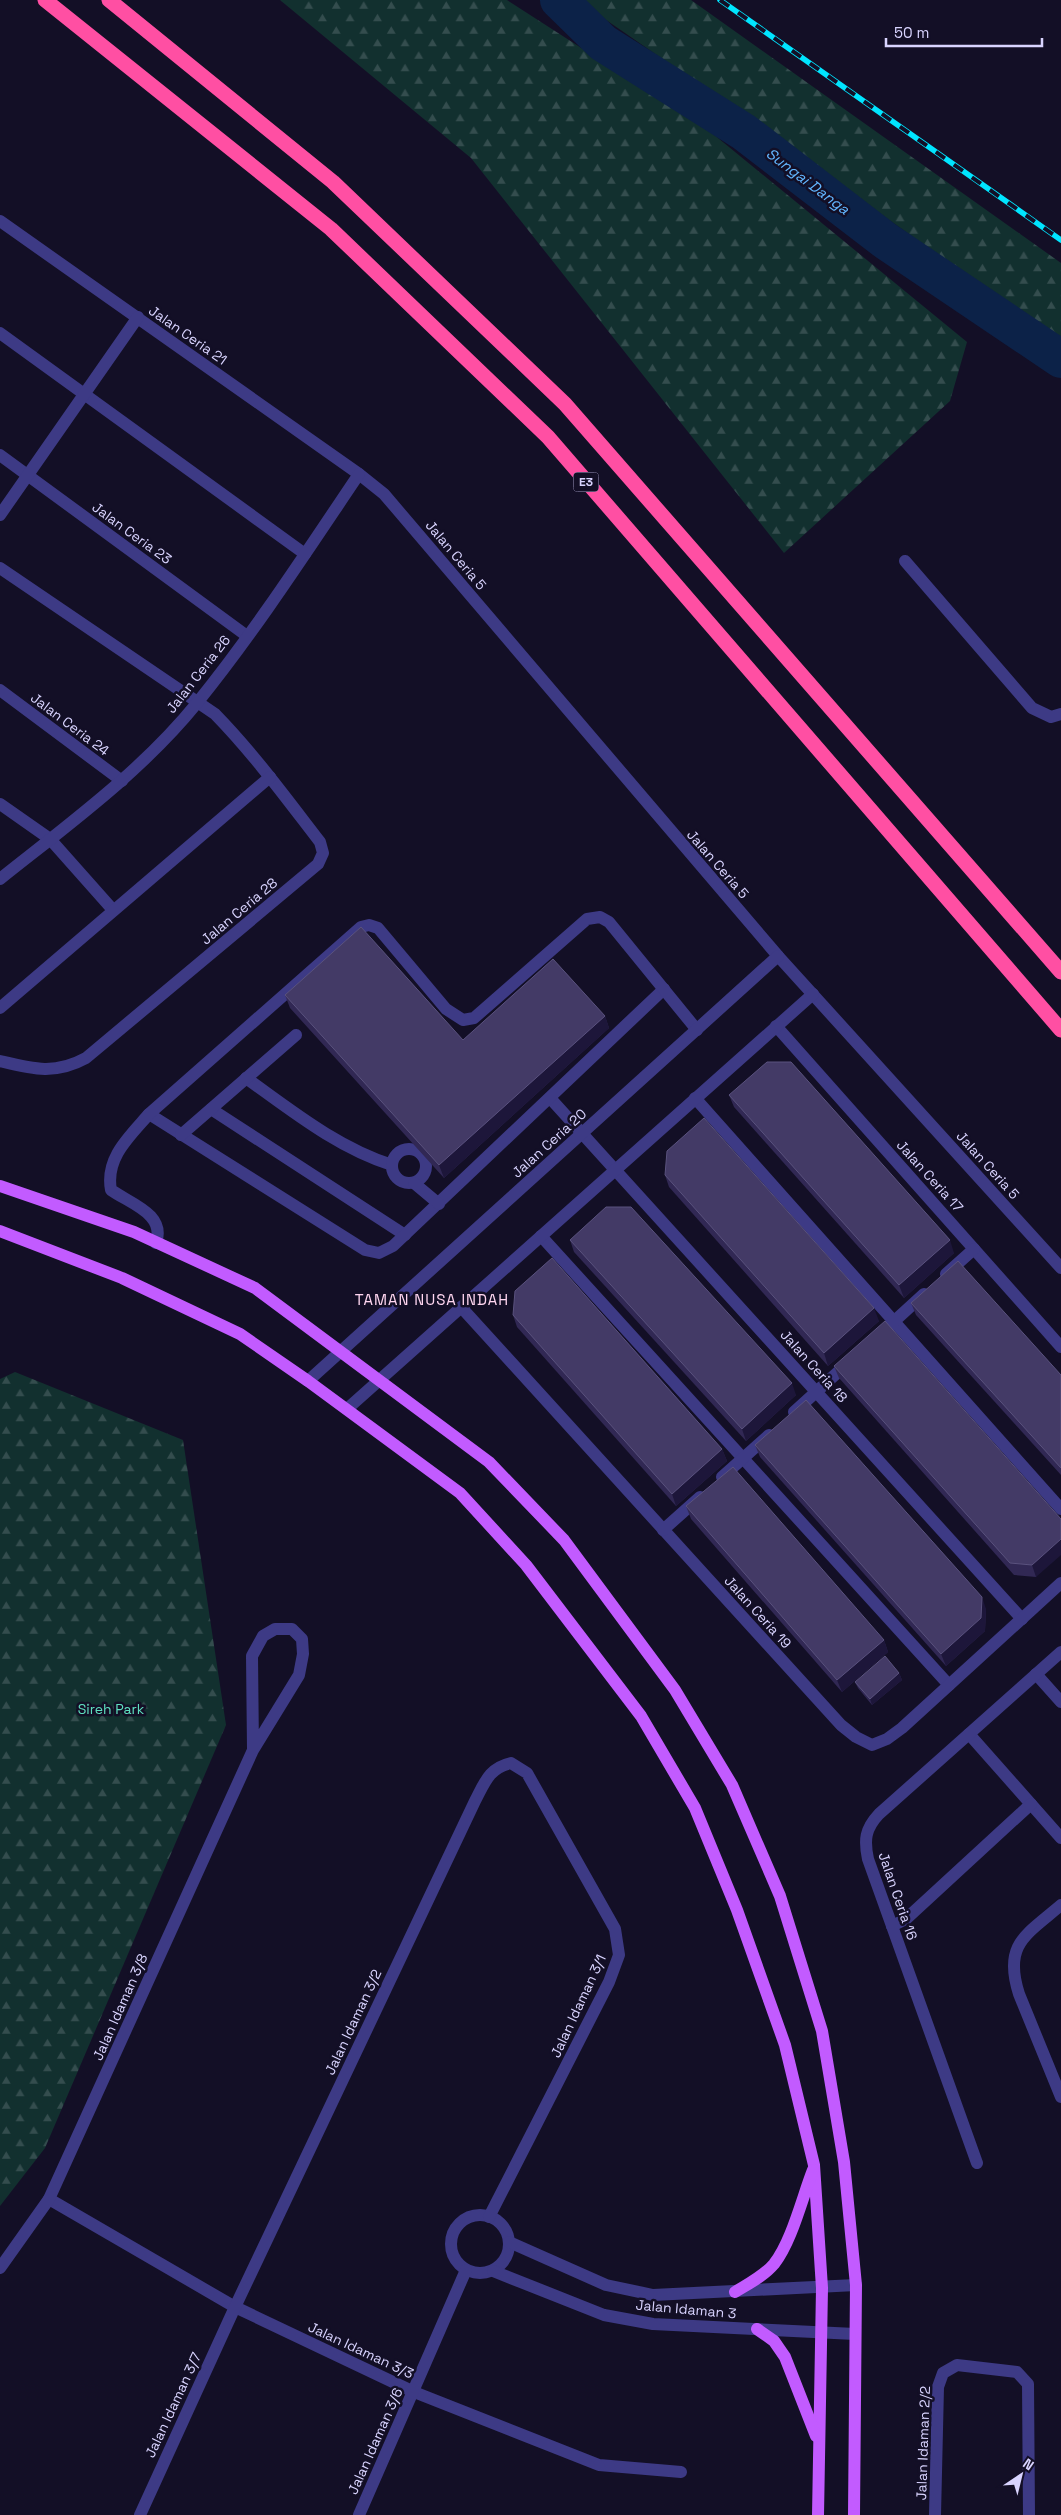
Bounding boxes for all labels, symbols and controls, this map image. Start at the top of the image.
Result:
scale bar [886,15,1042,47]
text: 50 m [894,23,929,42]
water label: Sungai Danga [763,144,854,219]
street label: Jalan Ceria 21 [145,301,231,369]
road number: E3 [574,472,598,492]
street label: Jalan Ceria 23 [89,498,175,568]
street label: Jalan Ceria 5 [422,516,490,594]
street label: Jalan Ceria 26 [162,631,234,717]
street label: Jalan Ceria 24 [27,688,113,760]
street label: Jalan Ceria 5 [683,826,753,902]
street label: Jalan Ceria 28 [197,874,281,948]
street label: Jalan Ceria 20 [508,1105,590,1181]
street label: Jalan Ceria 5 [953,1127,1023,1203]
street label: Jalan Ceria 17 [893,1136,967,1216]
district label: TAMAN NUSA INDAH [355,1290,509,1309]
street label: Jalan Ceria 18 [777,1326,852,1406]
street label: Jalan Ceria 19 [721,1572,795,1652]
park label: Sireh Park [78,1700,145,1718]
street label: Jalan Ceria 16 [875,1850,921,1942]
street label: Jalan Idaman 3/8 [88,1951,152,2063]
street label: Jalan Idaman 3/1 [546,1951,610,2061]
street label: Jalan Idaman 3/2 [321,1966,385,2078]
street label: Jalan Idaman 3 [635,2296,737,2322]
street label: Jalan Idaman 3/3 [305,2318,417,2382]
street label: Jalan Idaman 3/7 [141,2349,205,2460]
street label: Jalan Idaman 3/6 [343,2385,407,2497]
street label: Jalan Idaman 2/2 [912,2385,934,2501]
north arrow [996,2450,1046,2500]
text: N [1019,2454,1037,2474]

